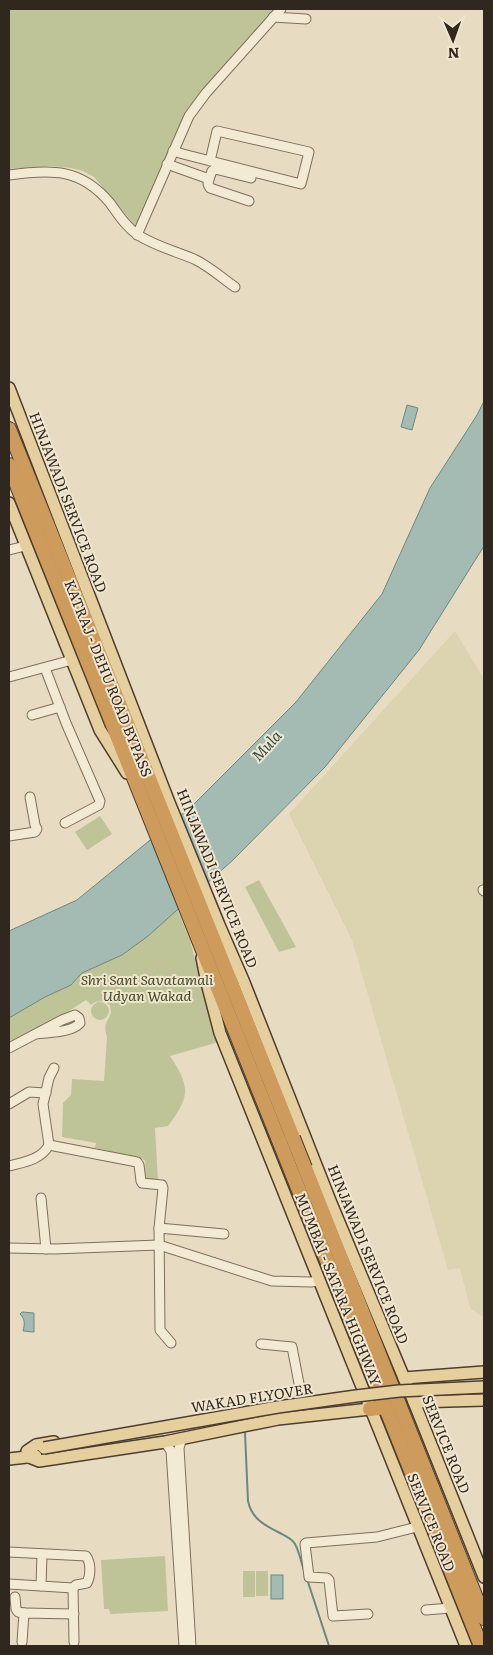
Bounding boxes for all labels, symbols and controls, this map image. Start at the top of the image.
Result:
north arrow [428,15,478,65]
text: N [447,44,460,64]
street label: HINJAWADI SERVICE ROAD [25,409,113,596]
street label: KATRAJ - DEHU ROAD BYPASS [60,576,158,780]
water label: Mula [246,724,287,766]
street label: HINJAWADI SERVICE ROAD [173,785,263,971]
park label: Shri Sant Savatamali Udyan Wakad [81,969,214,1005]
street label: HINJAWADI SERVICE ROAD [324,1161,414,1347]
street label: MUMBAI - SATARA HIGHWAY [291,1190,387,1388]
street label: WAKAD FLYOVER [190,1377,314,1417]
street label: SERVICE ROAD [418,1392,476,1496]
street label: SERVICE ROAD [403,1470,461,1574]

